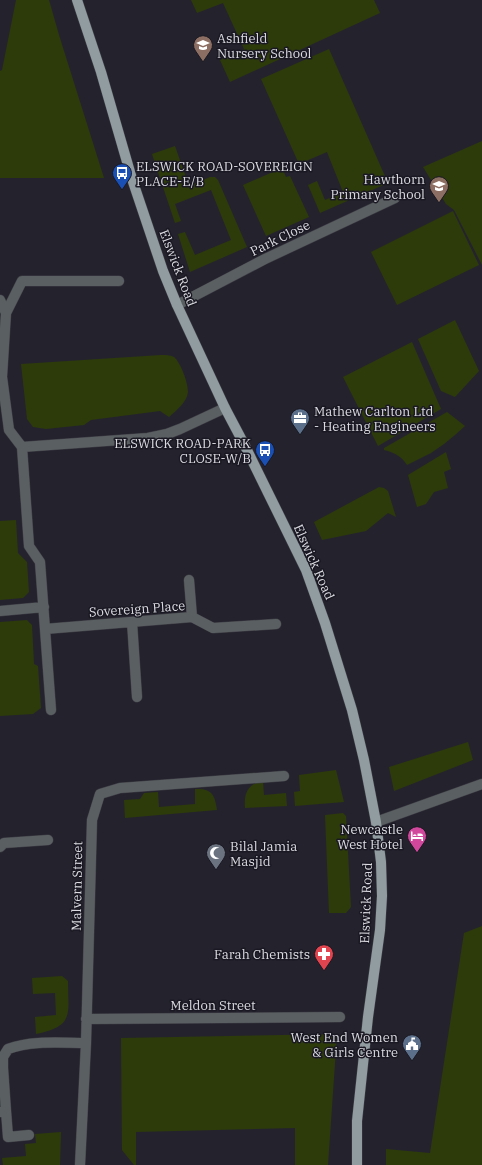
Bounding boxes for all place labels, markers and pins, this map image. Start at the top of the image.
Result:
place label: Ashfield Nursery School [217,30,312,62]
school or university icon: Ashfield Nursery School [192,34,214,62]
place label: ELSWICK ROAD-SOVEREIGN PLACE-E/B [136,158,313,190]
bus stop icon: ELSWICK ROAD-SOVEREIGN PLACE-E/B [111,162,133,190]
place label: Hawthorn Primary School [330,171,425,203]
school or university icon: Hawthorn Primary School [428,175,450,203]
place label: Mathew Carlton Ltd - Heating Engineers [314,403,436,435]
office icon: Mathew Carlton Ltd - Heating Engineers [289,407,311,435]
place label: ELSWICK ROAD-PARK CLOSE-W/B [114,435,251,467]
bus stop icon: ELSWICK ROAD-PARK CLOSE-W/B [254,439,276,467]
place label: Newcastle West Hotel [337,821,403,853]
hotel icon: Newcastle West Hotel [406,825,428,853]
place label: Bilal Jamia Masjid [230,838,297,870]
mosque icon: Bilal Jamia Masjid [205,842,227,870]
pharmacy icon: Farah Chemists [313,943,335,971]
place label: Farah Chemists [214,946,310,963]
place label: West End Women & Girls Centre [291,1029,398,1061]
public building icon: West End Women & Girls Centre [401,1033,423,1061]

